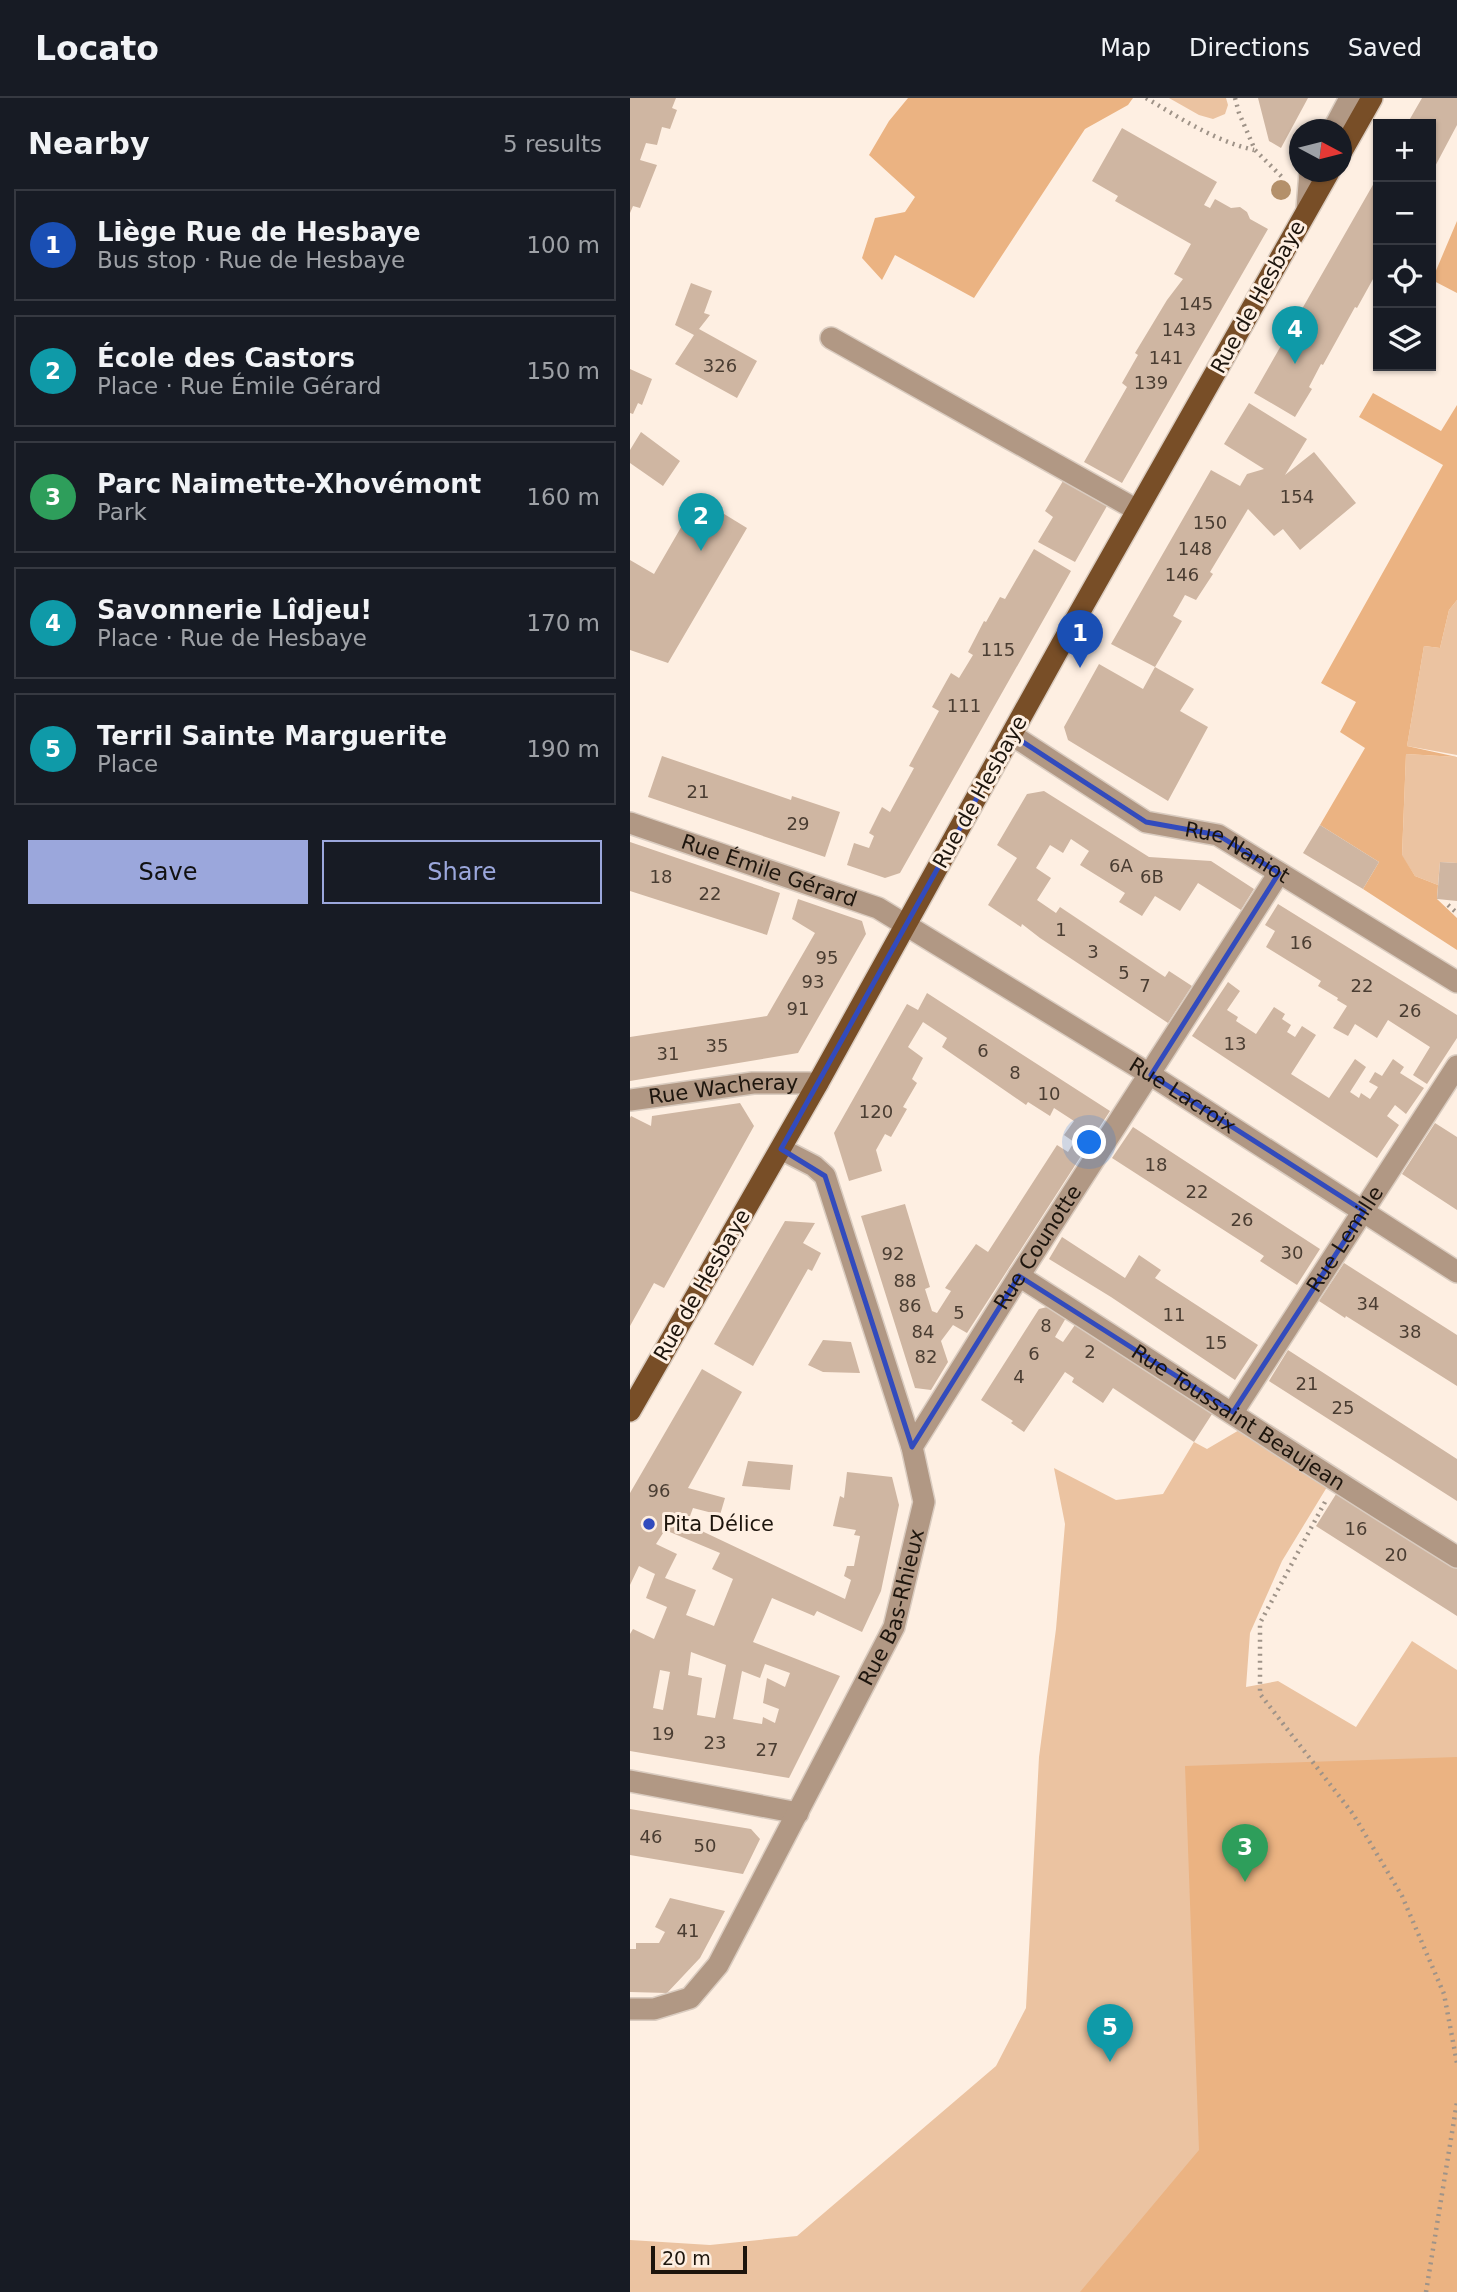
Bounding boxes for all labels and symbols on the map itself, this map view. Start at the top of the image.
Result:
north arrow [1289,119,1352,182]
street label: Rue de Hesbaye [1206,217,1310,377]
house number: 145 [1179,293,1213,314]
pin: 4 [1272,306,1318,364]
house number: 143 [1162,319,1196,340]
house number: 141 [1149,347,1183,368]
house number: 326 [703,355,737,376]
house number: 139 [1134,372,1168,393]
house number: 154 [1280,486,1314,507]
pin: 2 [678,493,724,551]
house number: 150 [1193,512,1227,533]
house number: 148 [1178,538,1212,559]
house number: 146 [1165,564,1199,585]
pin: 1 [1057,610,1103,668]
house number: 115 [981,639,1015,660]
house number: 111 [947,695,981,716]
street label: Rue de Hesbaye [928,712,1032,872]
house number: 21 [687,781,709,802]
house number: 29 [787,813,809,834]
street label: Rue Naniot [1183,817,1294,888]
street label: Rue Émile Gérard [678,829,860,912]
house number: 6A [1109,855,1134,876]
house number: 18 [650,866,672,887]
house number: 6B [1140,866,1164,887]
house number: 22 [699,883,721,904]
house number: 1 [1055,919,1067,940]
house number: 16 [1290,932,1312,953]
house number: 3 [1087,941,1099,962]
house number: 95 [816,947,838,968]
house number: 5 [1118,962,1130,983]
house number: 93 [802,971,824,992]
house number: 7 [1139,975,1151,996]
house number: 22 [1351,975,1373,996]
house number: 91 [787,998,809,1019]
house number: 26 [1399,1000,1421,1021]
house number: 13 [1224,1033,1246,1054]
house number: 35 [706,1035,728,1056]
house number: 6 [977,1040,989,1061]
house number: 31 [657,1043,679,1064]
street label: Rue Lacroix [1125,1053,1241,1139]
house number: 8 [1009,1062,1021,1083]
street label: Rue Wacheray [647,1071,798,1109]
house number: 10 [1038,1083,1060,1104]
house number: 120 [859,1101,893,1122]
your location [1072,1125,1106,1159]
house number: 18 [1145,1154,1167,1175]
street label: Rue Counotte [989,1181,1086,1314]
house number: 22 [1186,1181,1208,1202]
street label: Rue Lemille [1302,1181,1388,1297]
street label: Rue de Hesbaye [649,1205,755,1365]
house number: 26 [1231,1209,1253,1230]
house number: 30 [1281,1242,1303,1263]
house number: 92 [882,1243,904,1264]
house number: 88 [894,1270,916,1291]
house number: 34 [1357,1293,1379,1314]
house number: 86 [899,1295,921,1316]
house number: 5 [953,1302,965,1323]
house number: 11 [1163,1304,1185,1325]
house number: 8 [1040,1315,1052,1336]
house number: 84 [912,1321,934,1342]
house number: 38 [1399,1321,1421,1342]
house number: 15 [1205,1332,1227,1353]
street label: Rue Toussaint Beaujean [1127,1340,1349,1495]
house number: 2 [1084,1341,1096,1362]
house number: 6 [1028,1343,1040,1364]
house number: 82 [915,1346,937,1367]
house number: 4 [1013,1366,1025,1387]
house number: 21 [1296,1373,1318,1394]
house number: 25 [1332,1397,1354,1418]
house number: 96 [648,1480,670,1501]
place label: Pita Délice [663,1512,774,1536]
marker: Pita Délice [641,1516,657,1532]
house number: 16 [1345,1518,1367,1539]
street label: Rue Bas-Rhieux [854,1527,929,1690]
house number: 20 [1385,1544,1407,1565]
house number: 19 [652,1723,674,1744]
house number: 23 [704,1732,726,1753]
house number: 27 [756,1739,778,1760]
pin: 3 [1222,1824,1268,1882]
house number: 46 [640,1826,662,1847]
house number: 50 [694,1835,716,1856]
house number: 41 [677,1920,699,1941]
pin: 5 [1087,2004,1133,2062]
scale bar [651,2243,747,2275]

